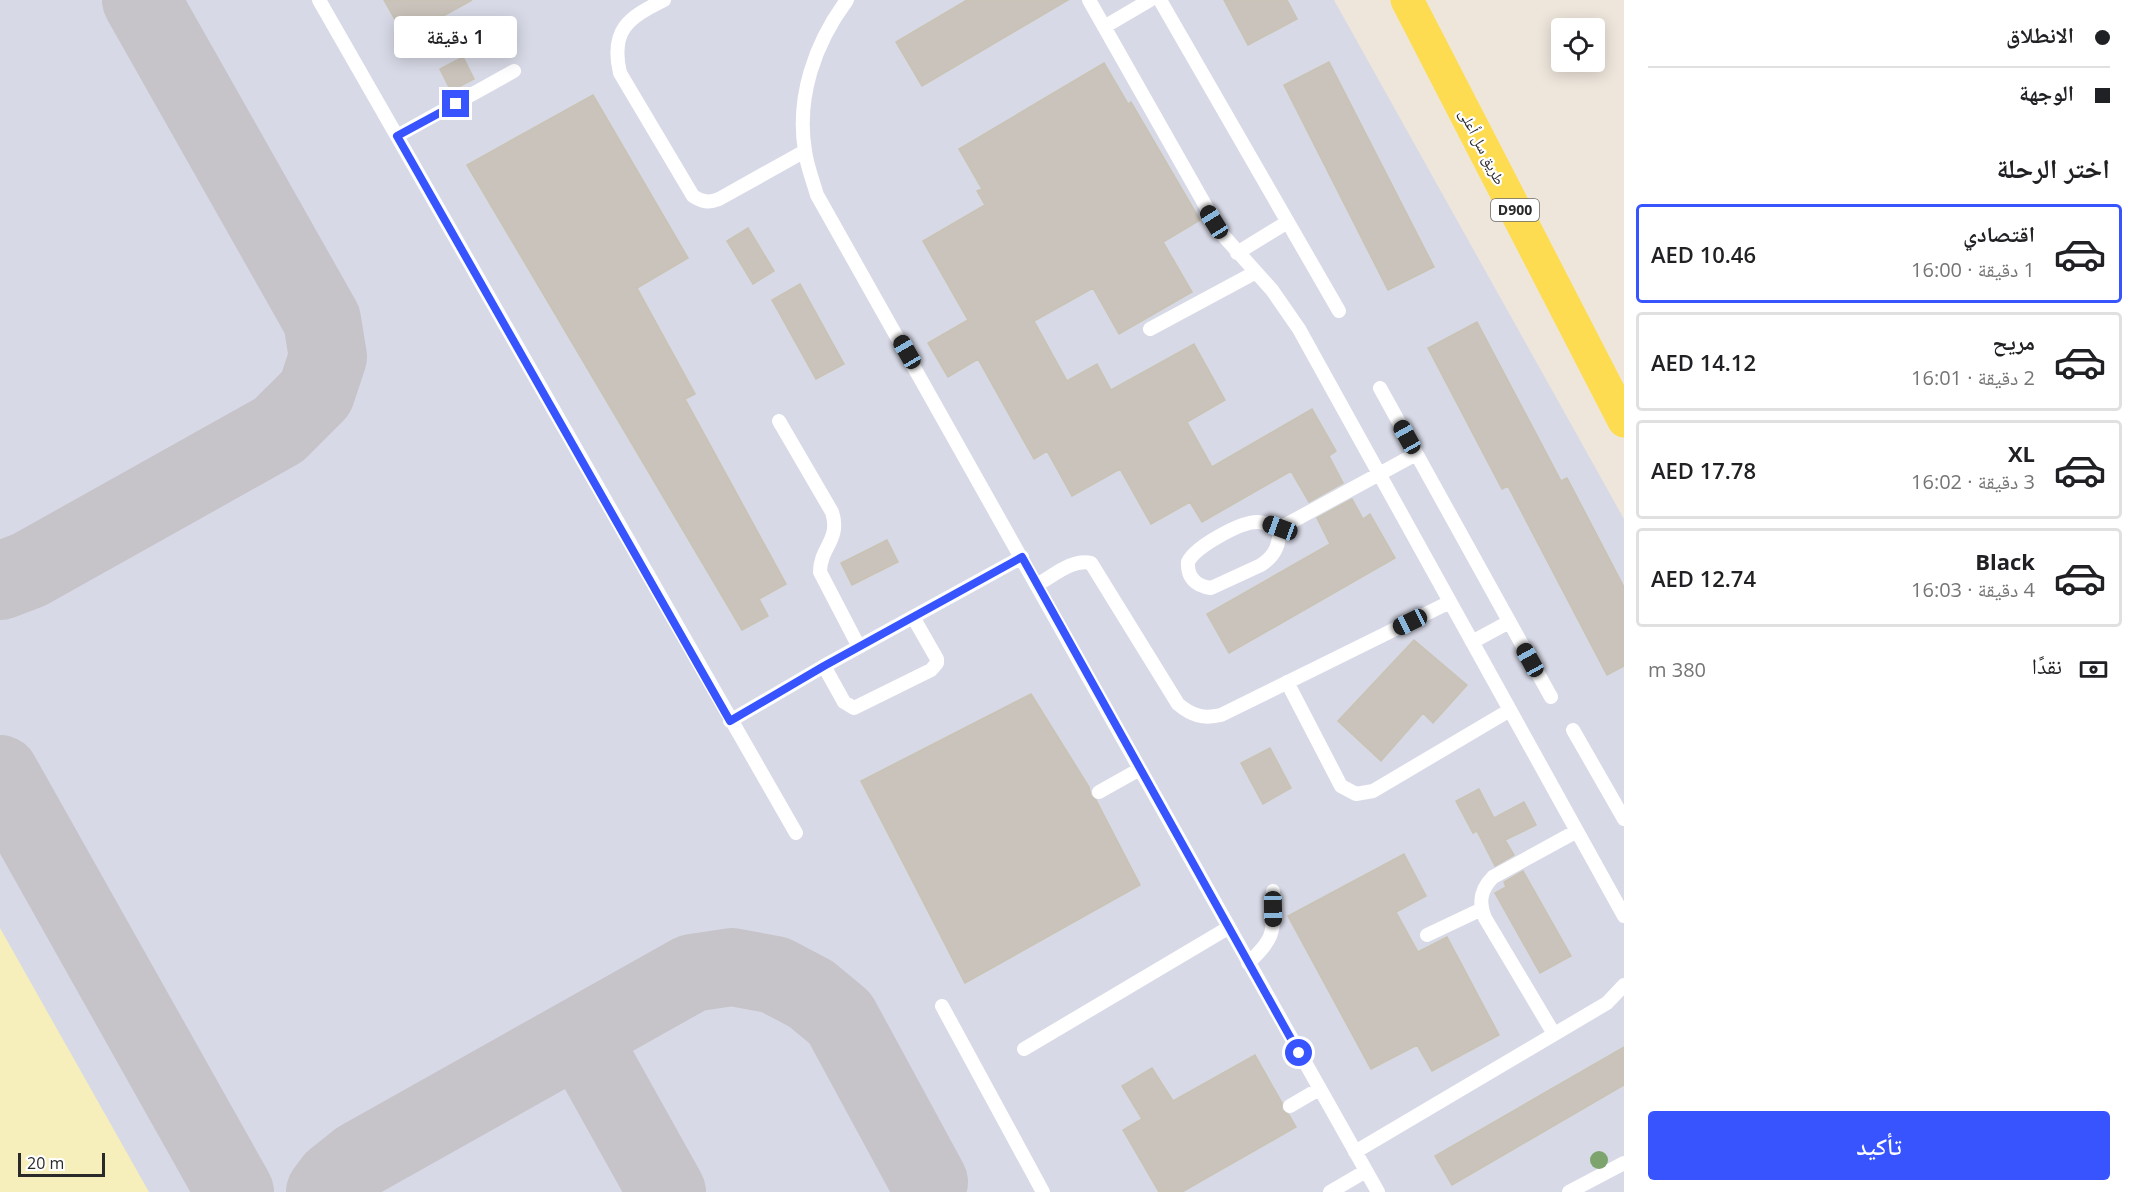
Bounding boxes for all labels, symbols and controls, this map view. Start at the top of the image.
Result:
callout: 1 دقيقة [394,17,518,59]
map controls [1551,18,1605,72]
button: locate [1551,18,1605,72]
text: الانطلاق [2006,19,2074,49]
text: 1 دقيقة [426,23,485,50]
text: الوجهة [2019,77,2074,107]
route end [442,90,469,117]
street label: طريق سل أعلى [1454,105,1511,188]
text: اختر الرحلة [1996,149,2110,186]
road number: D900 [1491,199,1539,221]
car [1197,202,1231,242]
text: اقتصادي [1963,218,2035,248]
icon: car [2053,227,2107,281]
text: AED 10.46 [1651,239,1756,269]
text: 1 دقيقة · 16:00 [1911,256,2035,283]
text: مريح [1992,326,2035,356]
car [890,332,924,372]
icon: car [2053,335,2107,389]
text: AED 14.12 [1651,347,1756,377]
text: 2 دقيقة · 16:01 [1911,364,2035,391]
car [1390,417,1424,457]
text: XL [2008,438,2035,468]
icon: car [2053,443,2107,497]
text: AED 17.78 [1651,455,1756,485]
text: 3 دقيقة · 16:02 [1911,468,2035,495]
car [1260,513,1300,543]
text: Black [1975,546,2035,576]
icon: car [2053,551,2107,605]
text: AED 12.74 [1651,563,1756,593]
text: 4 دقيقة · 16:03 [1911,576,2035,603]
car [1390,606,1430,638]
car [1513,640,1547,680]
text: نقدًا [2032,650,2062,680]
icon: cash [2077,653,2110,686]
text: 380 m [1648,656,1706,683]
car [1264,891,1282,927]
route start [1285,1039,1312,1066]
button: تأكيد [1648,1111,2110,1180]
scale bar [18,1150,105,1178]
text: 20 m [27,1152,64,1174]

